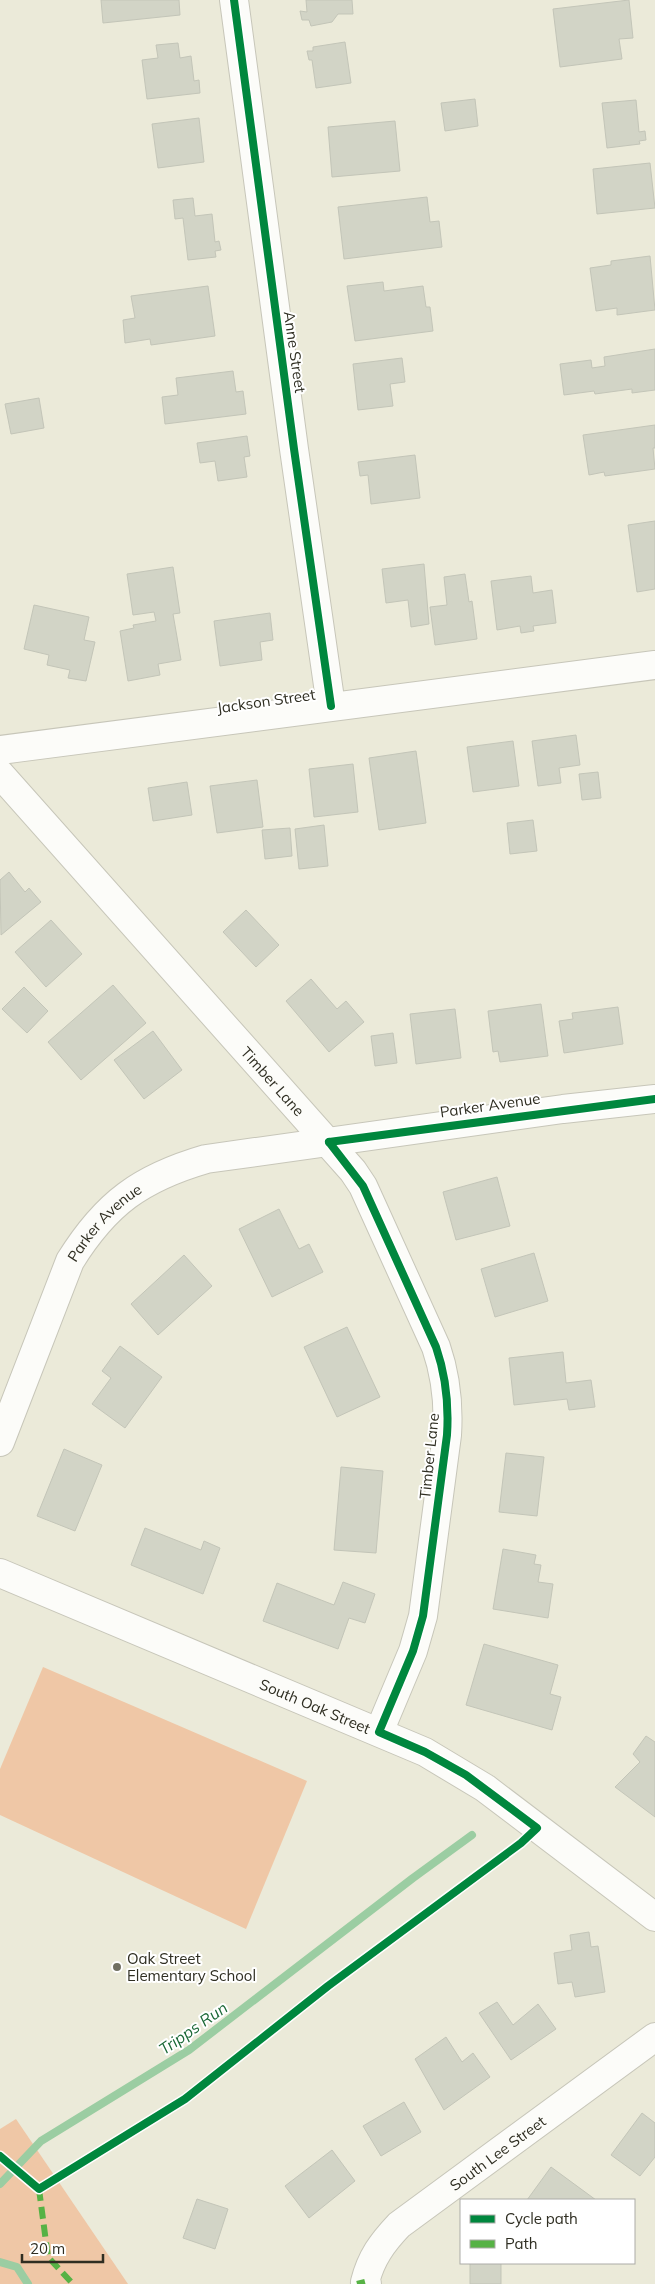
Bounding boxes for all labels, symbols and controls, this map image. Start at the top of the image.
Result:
street label: Anne Street [280,310,310,394]
street label: Jackson Street [216,685,316,717]
street label: Timber Lane [237,1042,309,1120]
street label: Parker Avenue [439,1089,541,1121]
street label: Parker Avenue [63,1179,145,1265]
street label: Timber Lane [415,1412,443,1500]
street label: South Oak Street [257,1674,373,1737]
place label: Oak Street Elementary School [127,1949,256,1985]
marker: Oak Street Elementary School [111,1961,123,1973]
water label: Tripps Run [155,1997,231,2059]
street label: South Lee Street [446,2111,549,2194]
legend [460,2199,635,2264]
text: Cycle path [505,2209,578,2228]
scale bar [22,2232,104,2264]
text: Path [505,2234,537,2253]
text: 20 m [30,2239,65,2258]

